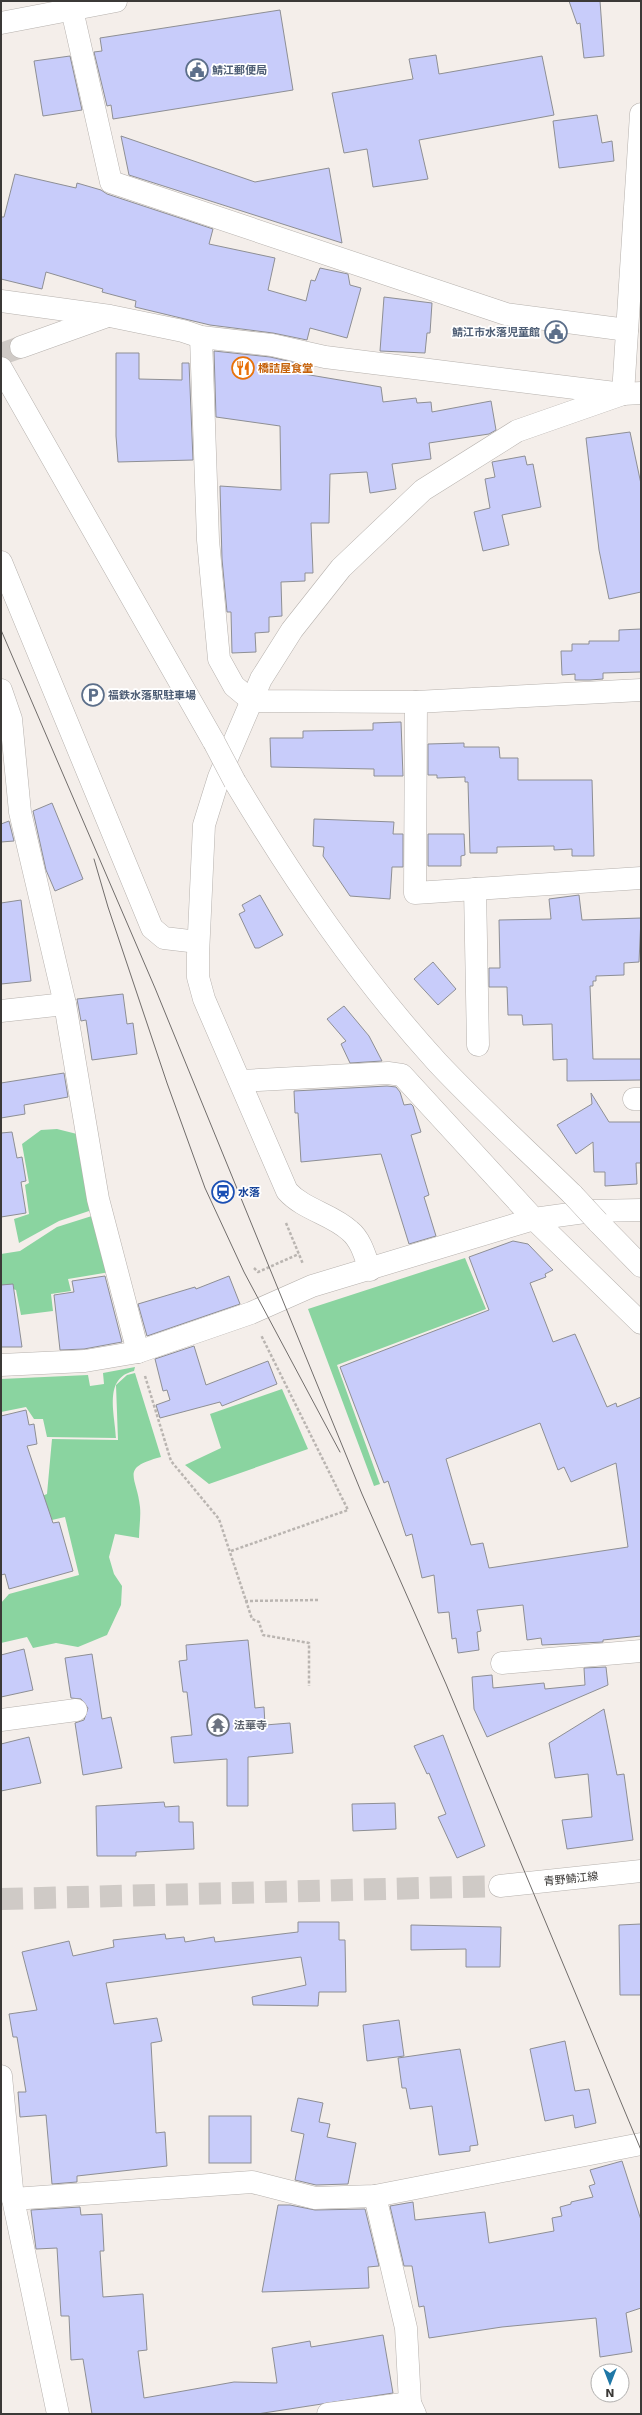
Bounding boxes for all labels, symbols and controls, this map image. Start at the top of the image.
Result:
public building icon: 鯖江郵便局 [184,57,210,83]
place label: 鯖江郵便局 [212,64,267,77]
public building icon: 鯖江市水落児童館 [543,319,569,345]
place label: 鯖江市水落児童館 [452,326,540,339]
restaurant icon: 橋詰屋食堂 [230,355,256,381]
place label: 橋詰屋食堂 [258,362,313,375]
parking icon: 福鉄水落駅駐車場 [80,682,106,708]
place label: 福鉄水落駅駐車場 [108,689,196,702]
station icon: 水落 [210,1179,236,1205]
place label: 水落 [238,1186,260,1199]
temple icon: 法華寺 [205,1712,231,1738]
place label: 法華寺 [234,1719,267,1732]
street label: 青野鯖江線 [543,1870,599,1888]
north arrow [590,2363,630,2403]
text: N [605,2386,615,2399]

